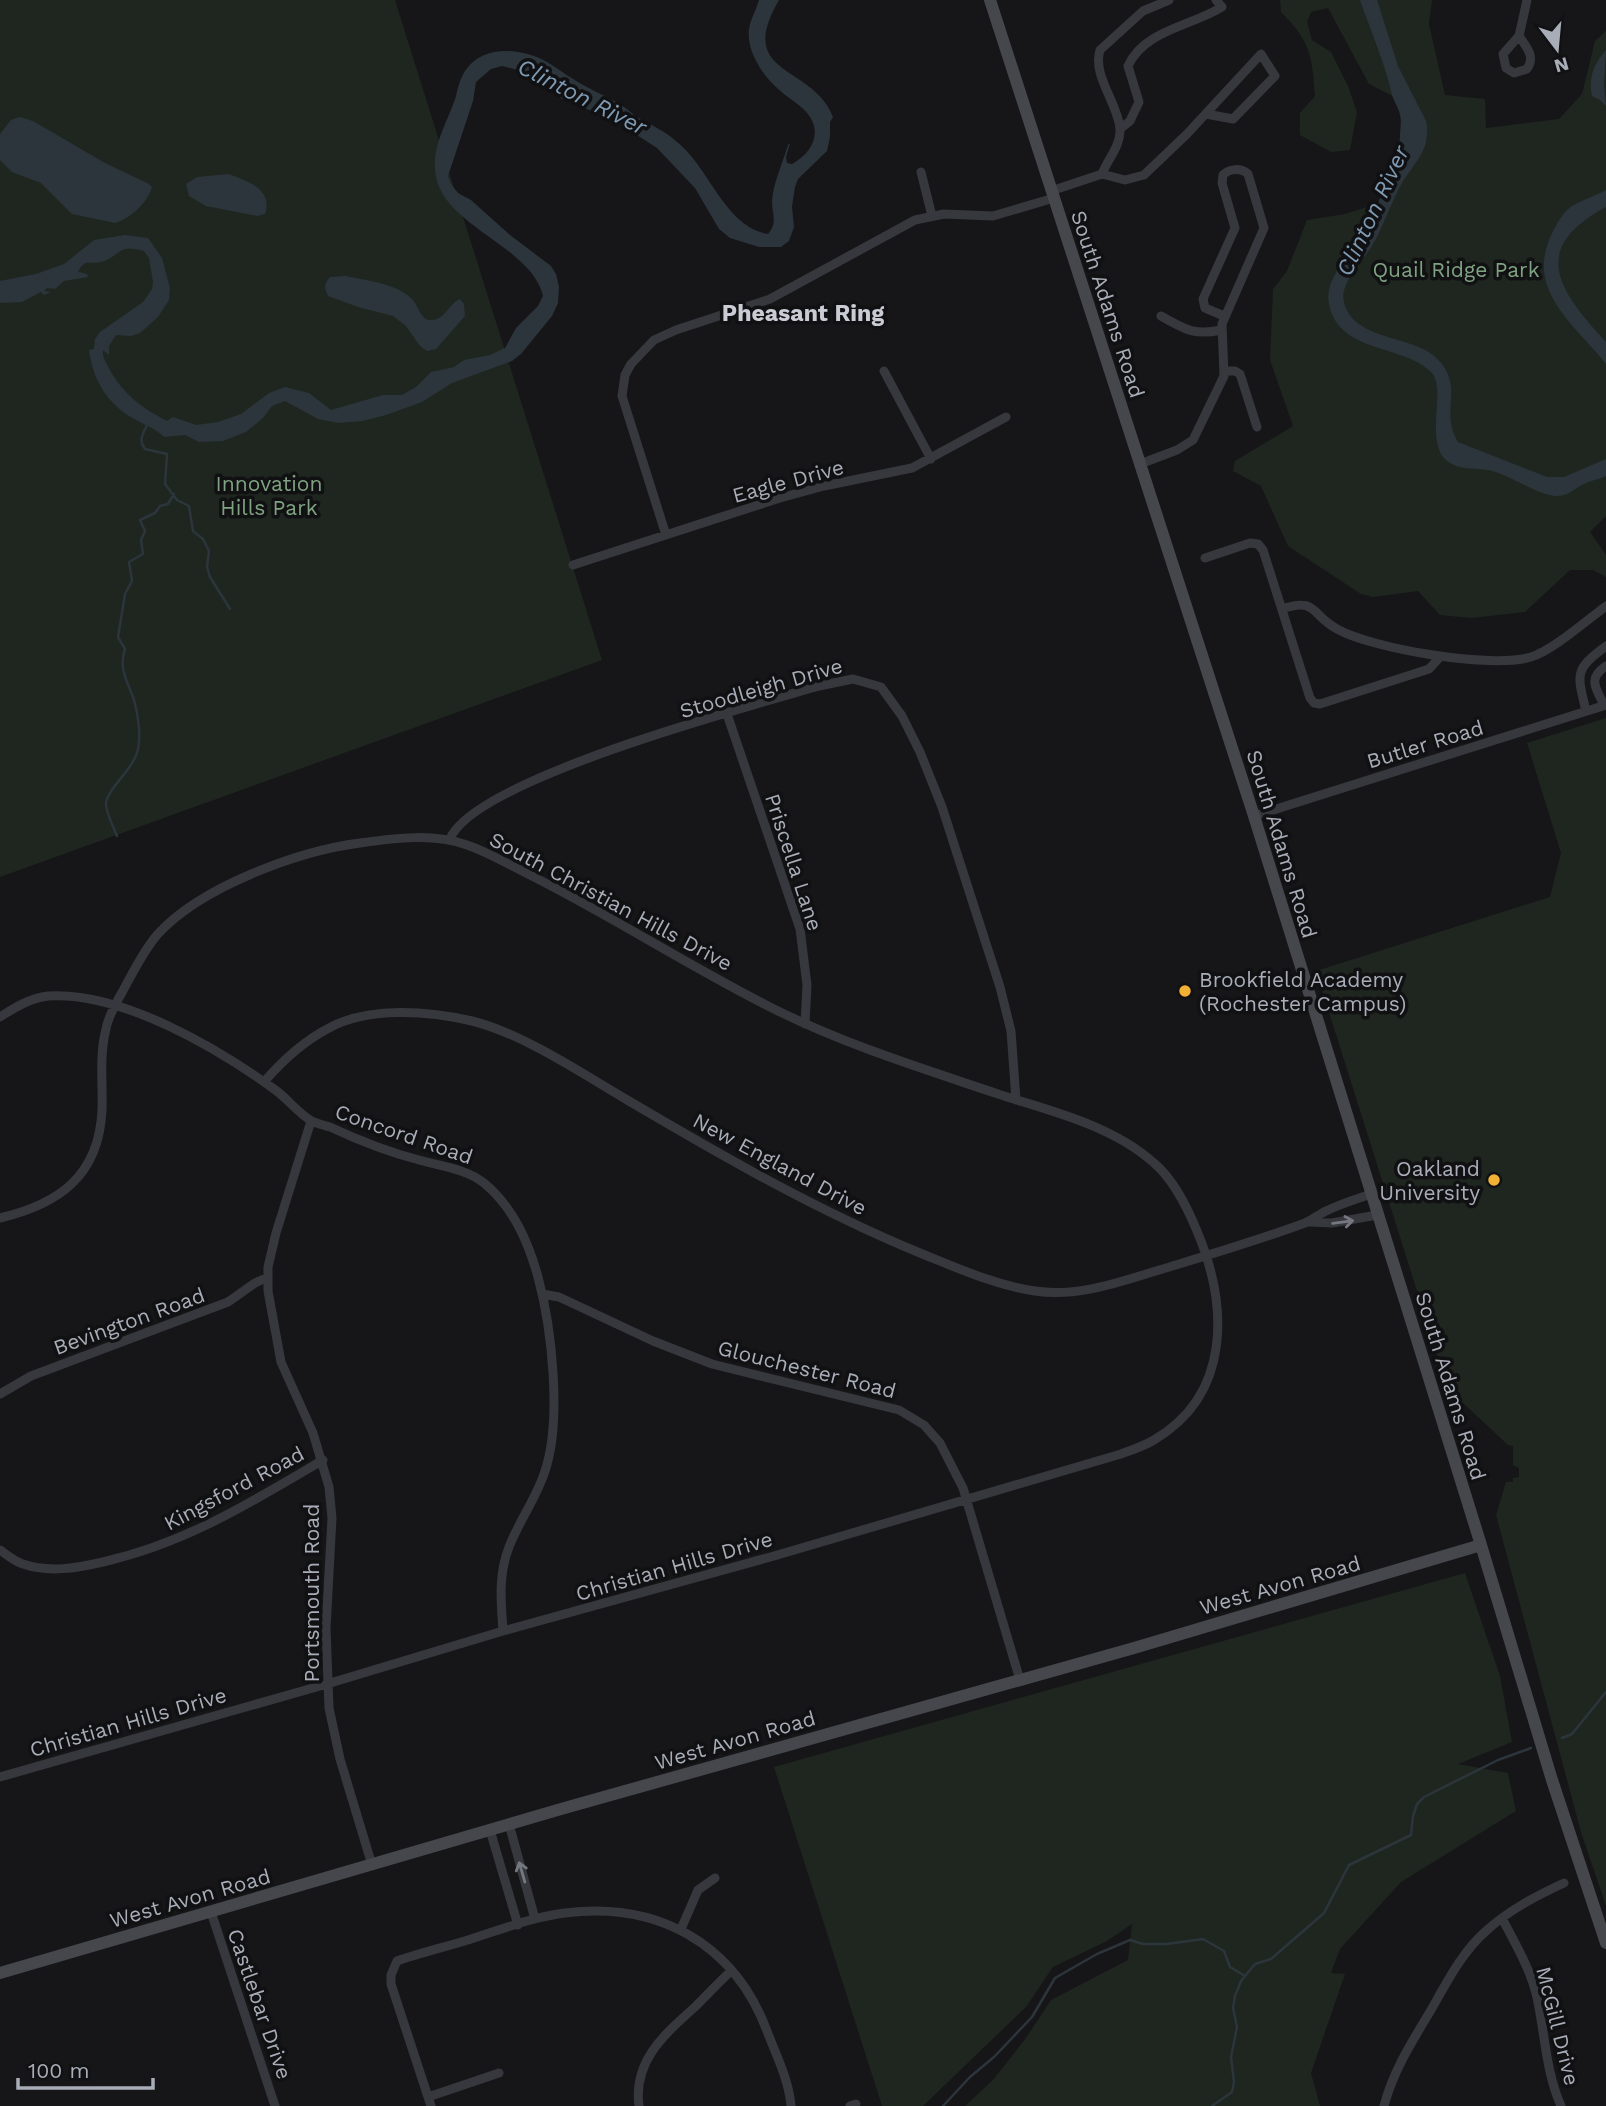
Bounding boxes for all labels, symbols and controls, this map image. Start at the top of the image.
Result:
north arrow [1522,14,1592,84]
text: N [1552,52,1571,78]
water label: Clinton River [513,53,652,141]
water label: Clinton River [1331,140,1415,281]
street label: South Adams Road [1066,207,1150,401]
park label: Quail Ridge Park [1372,257,1540,282]
district label: Pheasant Ring [722,300,884,327]
street label: Eagle Drive [730,454,846,508]
park label: Innovation Hills Park [216,471,322,520]
street label: Stoodleigh Drive [677,653,845,723]
street label: Butler Road [1364,714,1486,774]
street label: South Adams Road [1241,747,1323,941]
street label: Priscella Lane [760,790,828,934]
street label: South Christian Hills Drive [485,826,737,976]
place label: Brookfield Academy (Rochester Campus) [1199,967,1406,1016]
marker: Brookfield Academy (Rochester Campus) [1177,983,1193,999]
street label: Concord Road [332,1099,476,1169]
street label: New England Drive [689,1108,871,1220]
place label: Oakland University [1379,1156,1480,1205]
marker: Oakland University [1486,1172,1502,1188]
one-way arrow [1332,1215,1354,1228]
street label: Bevington Road [50,1282,208,1360]
street label: South Adams Road [1410,1289,1492,1483]
street label: Glouchester Road [715,1335,899,1403]
street label: Kingsford Road [160,1441,308,1535]
street label: Portsmouth Road [299,1504,324,1682]
street label: Christian Hills Drive [573,1526,775,1606]
street label: West Avon Road [1197,1550,1363,1620]
street label: Christian Hills Drive [27,1682,229,1762]
street label: West Avon Road [652,1705,818,1775]
one-way arrow [515,1861,528,1884]
street label: West Avon Road [107,1863,273,1933]
street label: Castlebar Drive [223,1926,297,2082]
street label: McGill Drive [1531,1964,1585,2088]
scale bar [18,2046,152,2090]
text: 100 m [28,2058,90,2083]

